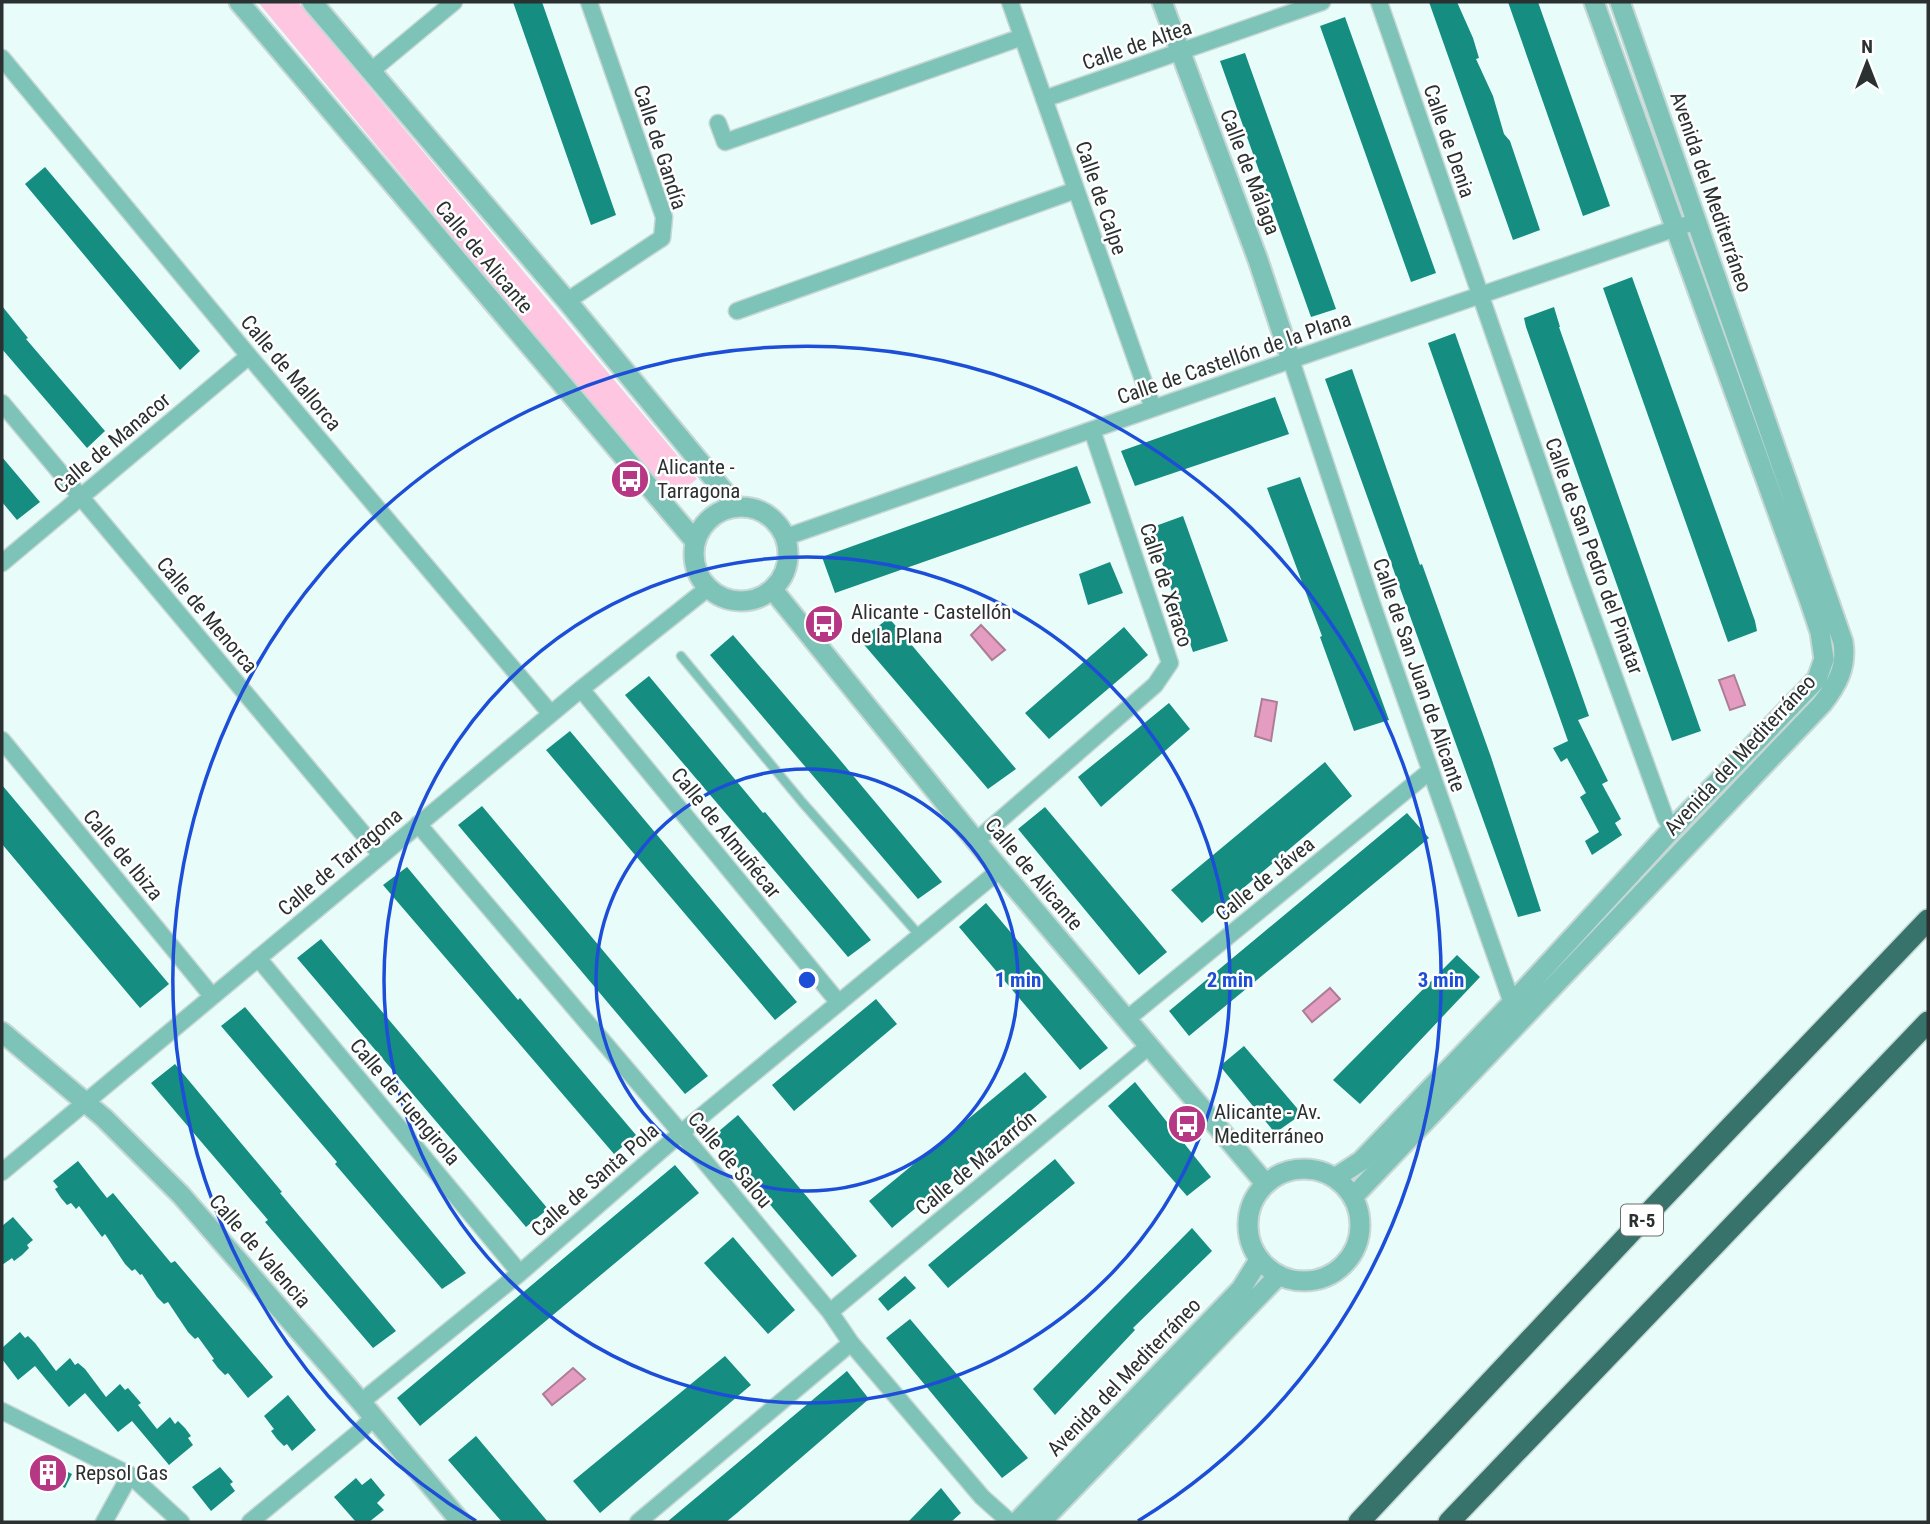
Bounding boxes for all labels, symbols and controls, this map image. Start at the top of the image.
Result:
street label: Calle de Altea [1079,15,1195,75]
north arrow [1832,28,1902,98]
text: N [1861,35,1873,58]
street label: Calle de Denia [1418,81,1480,201]
street label: Calle de Gandía [629,82,691,212]
street label: Avenida del Mediterráneo [1665,89,1757,295]
street label: Calle de Málaga [1215,106,1285,238]
street label: Calle de Calpe [1070,138,1132,258]
street label: Calle de Alicante [430,196,538,318]
street label: Calle de Castellón de la Plana [1114,307,1354,409]
street label: Calle de Mallorca [236,310,346,436]
street label: Calle de Manacor [49,387,175,499]
street label: Calle de San Pedro del Pinatar [1540,434,1648,678]
place label: Alicante - Tarragona [657,455,740,503]
bus stop icon: Alicante - Tarragona [609,458,651,500]
street label: Calle de Xeraco [1135,520,1197,650]
street label: Calle de Menorca [152,552,262,678]
street label: Calle de San Juan de Alicante [1368,555,1470,795]
place label: Alicante - Castellón de la Plana [851,600,1012,648]
bus stop icon: Alicante - Castellón de la Plana [803,603,845,645]
street label: Avenida del Mediterráneo [1659,670,1821,840]
street label: Calle de Almuñécar [666,763,786,903]
street label: Calle de Tarragona [273,803,407,921]
street label: Calle de Ibiza [78,805,168,905]
street label: Calle de Alicante [980,813,1088,935]
street label: Calle de Jávea [1211,832,1319,926]
centre of rings [795,968,819,992]
text: 1 min [995,968,1041,992]
text: 2 min [1207,968,1253,992]
text: 3 min [1418,968,1464,992]
street label: Calle de Fuengirola [345,1034,465,1170]
place label: Alicante - Av. Mediterráneo [1214,1100,1324,1148]
bus stop icon: Alicante - Av. Mediterráneo [1166,1103,1208,1145]
street label: Calle de Mazarrón [911,1106,1041,1220]
street label: Calle de Salou [683,1107,777,1213]
street label: Calle de Santa Pola [527,1118,663,1242]
street label: Calle de Valencia [204,1189,316,1313]
road number: R-5 [1621,1204,1663,1236]
street label: Avenida del Mediterráneo [1042,1293,1206,1461]
building icon: Repsol Gas [27,1452,69,1494]
place label: Repsol Gas [75,1461,168,1485]

